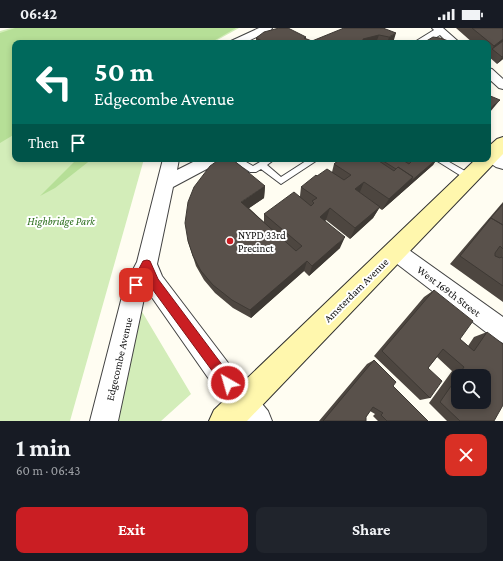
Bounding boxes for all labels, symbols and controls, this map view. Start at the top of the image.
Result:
text: 06:42 [20,6,57,22]
icon: left [28,56,80,108]
text: 50 m [94,56,154,87]
text: Edgecombe Avenue [94,89,234,109]
icon: arrive [67,132,89,154]
text: Then [28,135,59,151]
park label: Highbridge Park [27,215,96,228]
place label: NYPD 33rd Precinct [238,229,286,254]
marker: NYPD 33rd Precinct [225,236,235,246]
street label: Amsterdam Avenue [321,255,391,325]
street label: West 169th Street [415,263,483,319]
pin [119,268,153,302]
icon: arrive [125,274,147,296]
street label: Edgecombe Avenue [104,316,135,402]
position arrow [207,362,249,404]
map controls [451,369,491,409]
button: search [451,369,491,409]
text: 1 min [16,434,71,461]
button: close [445,434,487,476]
text: 60 m · 06:43 [16,463,80,478]
button: Exit [16,507,248,553]
button: Share [256,507,487,553]

